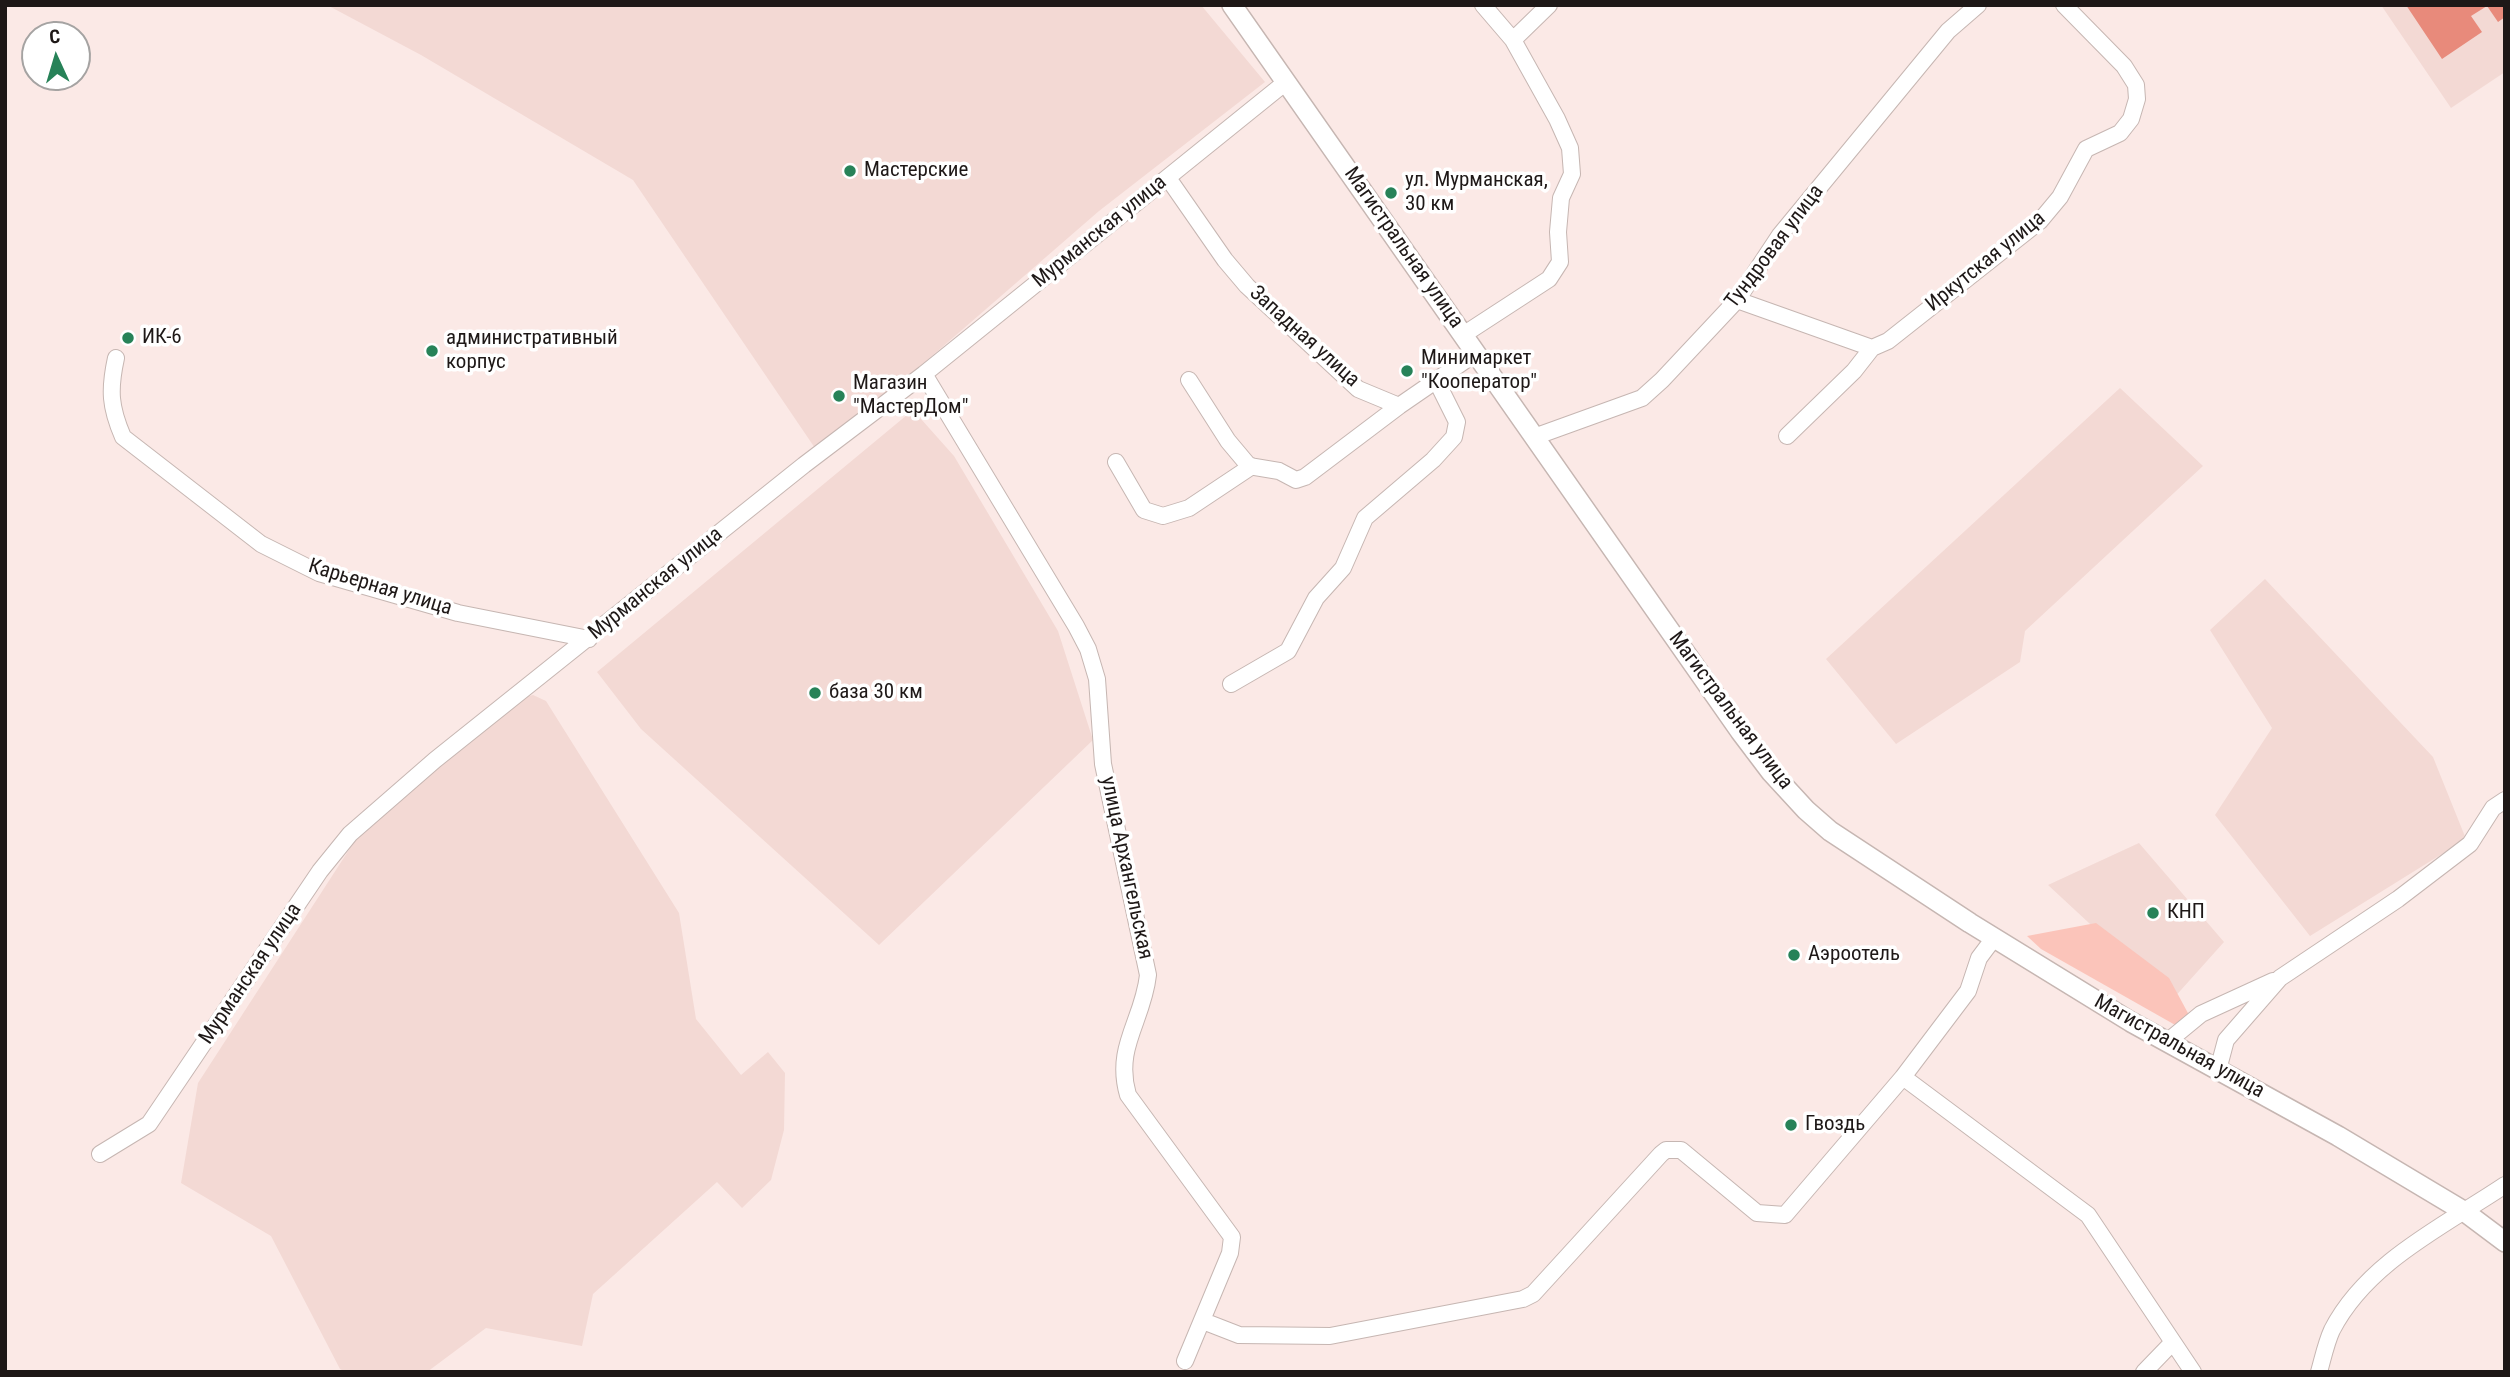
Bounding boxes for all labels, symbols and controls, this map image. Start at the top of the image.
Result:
north arrow [21,21,91,91]
text: С [48,25,61,48]
place label: Мастерские [864,158,968,184]
marker: Мастерские [842,163,858,179]
street label: Магистральная улица [1338,163,1468,333]
place label: ул. Мурманская, 30 км [1405,168,1548,218]
street label: Мурманская улица [1028,170,1172,294]
street label: Тундровая улица [1720,180,1830,314]
marker: ул. Мурманская, 30 км [1383,185,1399,201]
street label: Иркутская улица [1921,206,2051,318]
street label: Западная улица [1244,281,1364,393]
place label: ИК-6 [142,325,182,351]
place label: административный корпус [446,326,618,376]
marker: ИК-6 [120,330,136,346]
marker: административный корпус [424,343,440,359]
place label: Минимаркет "Кооператор" [1421,346,1537,396]
marker: Минимаркет "Кооператор" [1399,363,1415,379]
place label: Магазин "МастерДом" [853,371,968,421]
marker: Магазин "МастерДом" [831,388,847,404]
street label: Мурманская улица [584,522,728,646]
street label: Карьерная улица [305,554,455,622]
street label: Магистральная улица [1663,627,1797,795]
place label: база 30 км [829,680,923,706]
marker: база 30 км [807,685,823,701]
street label: улица Архангельская [1094,774,1158,962]
street label: Мурманская улица [194,899,308,1049]
place label: КНП [2167,900,2205,926]
marker: КНП [2145,905,2161,921]
place label: Аэроотель [1808,942,1900,968]
marker: Аэроотель [1786,947,1802,963]
street label: Магистральная улица [2089,990,2269,1104]
place label: Гвоздь [1805,1112,1865,1138]
marker: Гвоздь [1783,1117,1799,1133]

